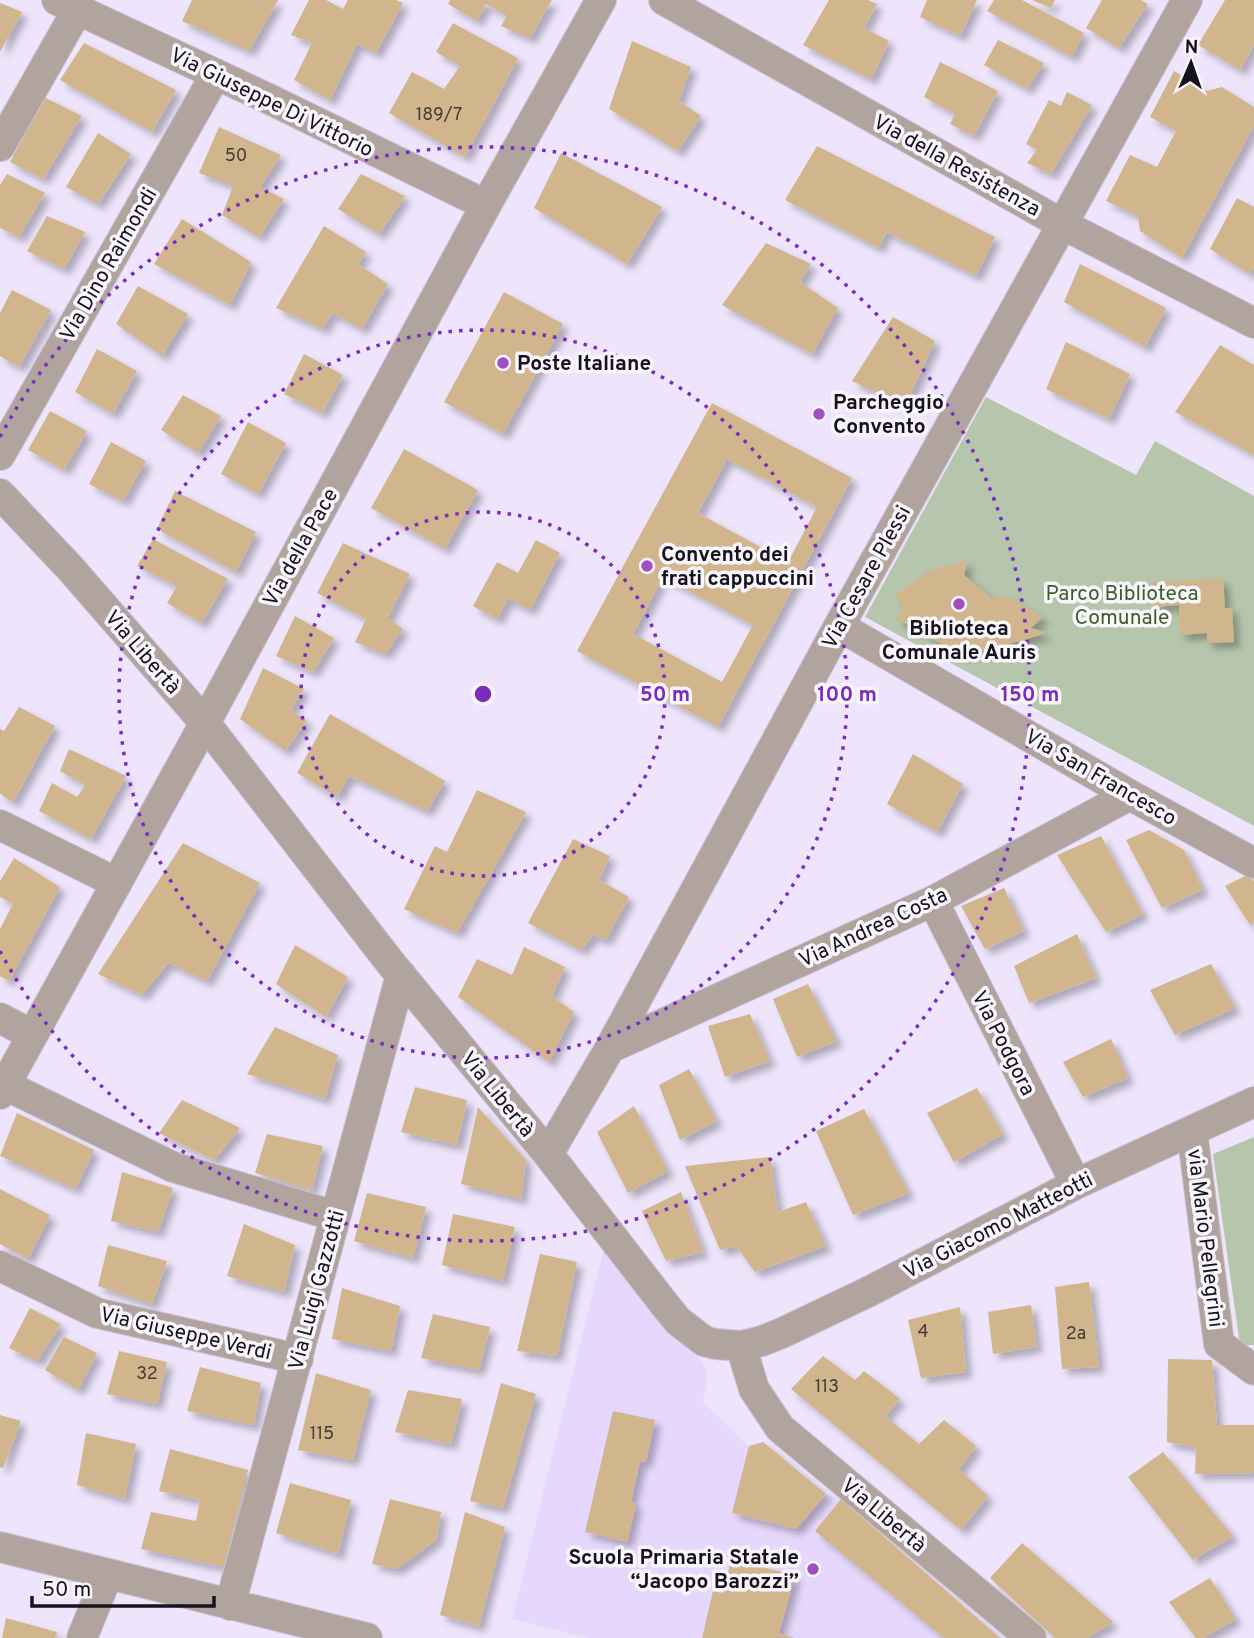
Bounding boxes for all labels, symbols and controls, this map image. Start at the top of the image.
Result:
north arrow [1156,28,1226,98]
text: N [1184,36,1199,60]
street label: Via Giuseppe Di Vittorio [165,42,377,164]
house number: 189/7 [416,104,462,127]
street label: Via della Resistenza [868,109,1045,223]
house number: 50 [225,145,247,168]
street label: Via Dino Raimondi [54,183,164,346]
place label: Poste Italiane [517,351,651,378]
marker: Poste Italiane [495,355,511,371]
place label: Parcheggio Convento [833,390,944,441]
marker: Parcheggio Convento [811,406,827,422]
street label: Via della Pace [258,484,345,612]
street label: Via Cesare Plessi [817,501,918,654]
place label: Convento dei frati cappuccini [661,542,814,593]
marker: Convento dei frati cappuccini [639,558,655,574]
park label: Parco Biblioteca Comunale [1045,581,1199,632]
marker: Biblioteca Comunale Auris [951,596,967,612]
street label: Via Libertà [98,605,186,701]
place label: Biblioteca Comunale Auris [882,616,1036,667]
centre of rings [471,682,495,706]
text: 50 m [640,682,690,709]
text: 100 m [817,682,877,709]
text: 150 m [1001,682,1059,709]
street label: Via San Francesco [1020,724,1181,833]
street label: Via Andrea Costa [795,882,952,975]
street label: Via Podgora [965,987,1041,1101]
street label: Via Libertà [454,1046,540,1143]
street label: via Mario Pellegrini [1180,1147,1229,1329]
street label: Via Giacomo Matteotti [899,1167,1098,1286]
street label: Via Luigi Gazzotti [283,1207,352,1373]
street label: Via Giuseppe Verdi [97,1302,274,1367]
house number: 4 [917,1321,929,1344]
house number: 2a [1066,1323,1086,1346]
house number: 32 [136,1363,158,1386]
house number: 113 [815,1376,839,1399]
house number: 115 [310,1423,334,1446]
street label: Via Libertà [835,1473,931,1560]
place label: Scuola Primaria Statale “Jacopo Barozzi” [568,1545,799,1596]
marker: Scuola Primaria Statale “Jacopo Barozzi” [805,1561,821,1577]
scale bar [32,1564,214,1608]
text: 50 m [42,1577,91,1604]

